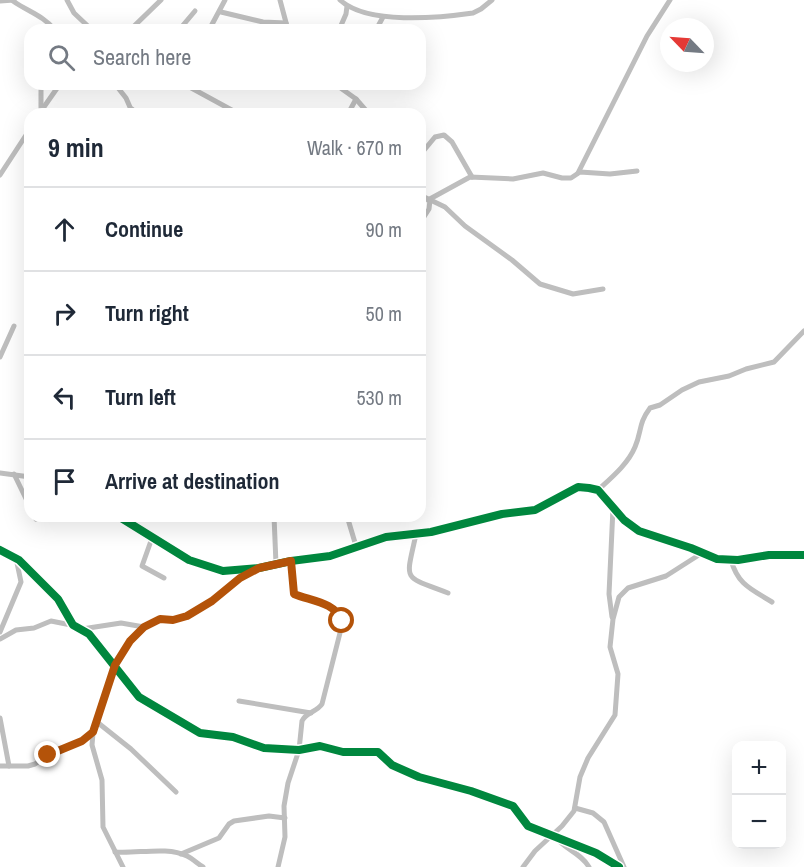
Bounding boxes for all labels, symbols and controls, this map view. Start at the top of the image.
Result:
north arrow [660,18,714,72]
search box [24,24,426,90]
icon: search [45,41,78,74]
text: Search here [93,42,191,72]
text: 9 min [48,130,104,165]
text: Walk · 670 m [307,134,402,161]
icon: ahead [48,213,81,246]
text: Continue [105,214,183,244]
text: 90 m [366,216,402,243]
icon: right [48,297,81,330]
text: Turn right [105,298,189,328]
text: 50 m [366,300,402,327]
icon: left [48,381,81,414]
text: Turn left [105,382,176,412]
text: 530 m [356,384,402,411]
icon: arrive [48,465,81,498]
text: Arrive at destination [105,466,279,496]
route start [328,607,354,633]
route end [34,741,60,767]
map controls [732,741,786,849]
button: + [732,741,786,795]
button: − [732,795,786,849]

